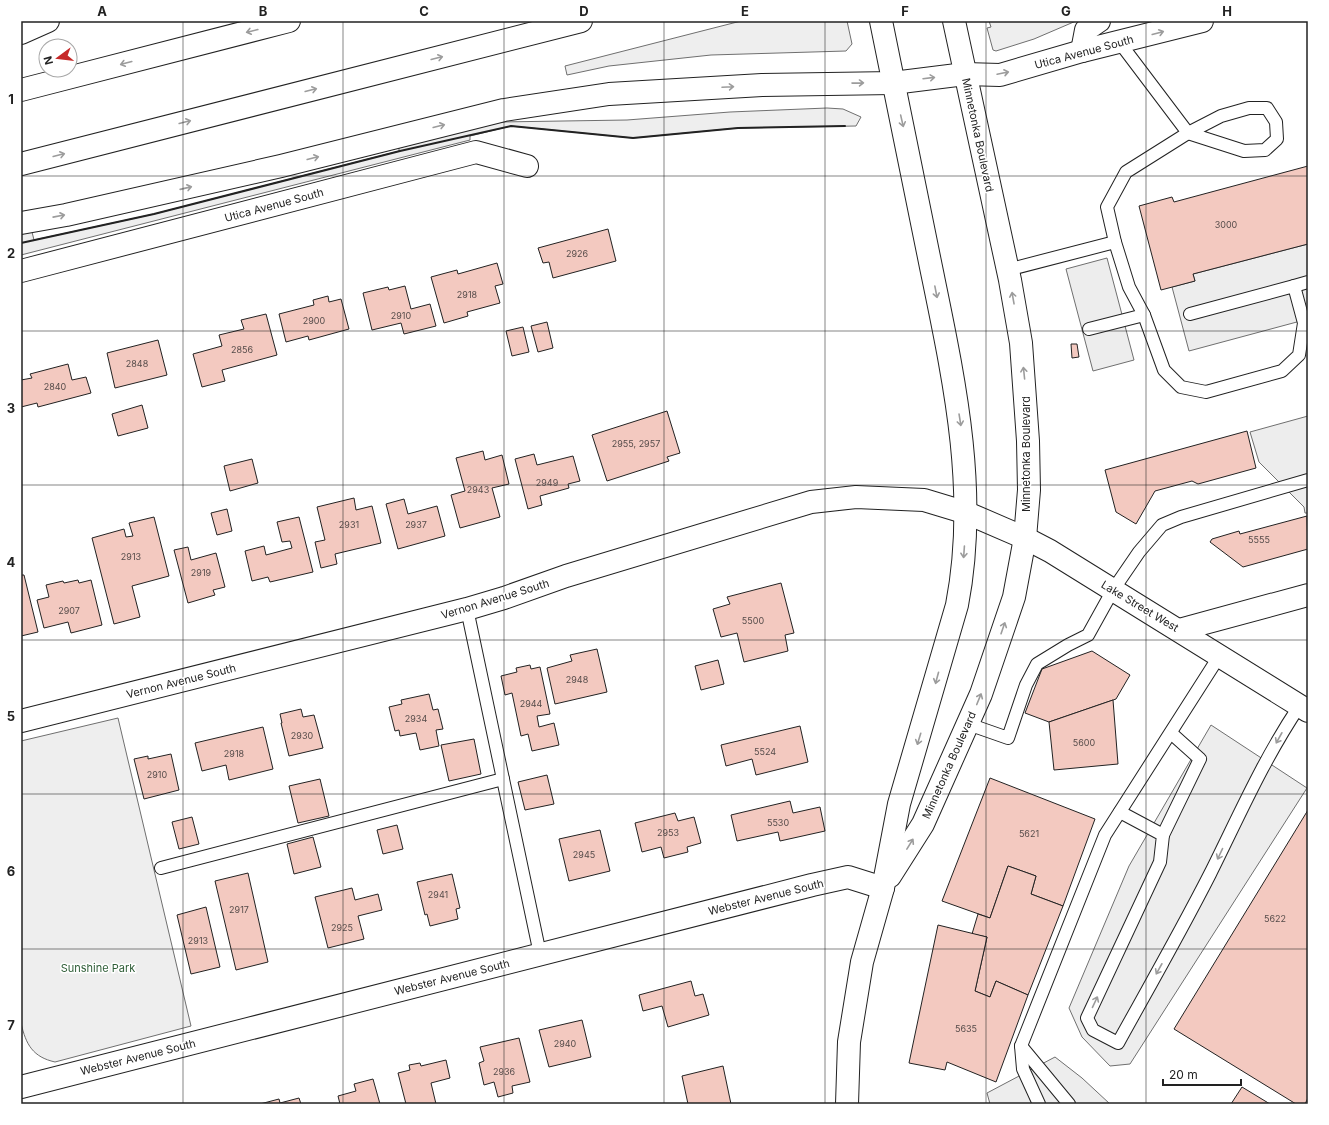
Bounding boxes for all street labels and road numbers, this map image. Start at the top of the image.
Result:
street label: Utica Avenue South [1033,32,1135,72]
street label: Minnetonka Boulevard [959,77,997,193]
street label: Utica Avenue South [223,185,325,225]
street label: Minnetonka Boulevard [1019,396,1033,512]
street label: Vernon Avenue South [439,576,551,622]
street label: Lake Street West [1099,577,1182,635]
street label: Vernon Avenue South [125,661,237,701]
street label: Minnetonka Boulevard [919,709,979,821]
street label: Webster Avenue South [707,876,825,918]
street label: Webster Avenue South [393,956,511,998]
street label: Webster Avenue South [79,1036,197,1078]

